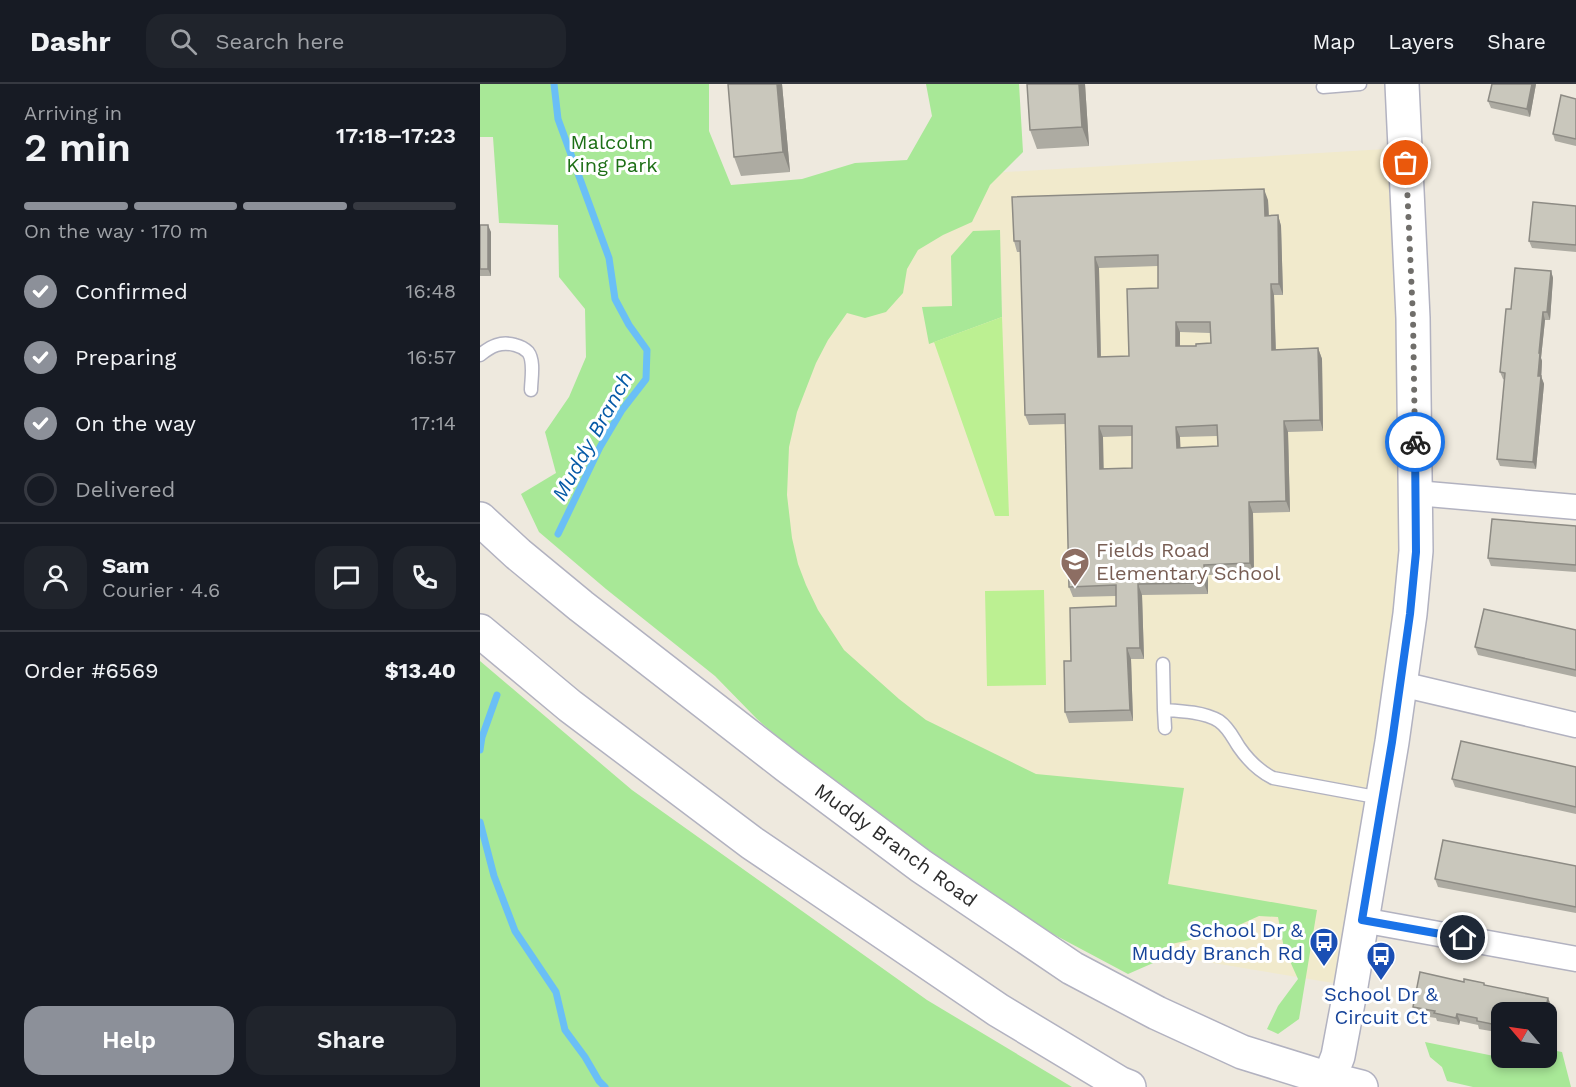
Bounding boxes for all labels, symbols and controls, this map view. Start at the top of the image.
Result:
search box [146,14,566,68]
text: Dashr [30,25,110,58]
icon: search [167,25,200,58]
text: Search here [215,29,344,54]
text: Map [1312,29,1355,54]
text: Layers [1388,29,1454,54]
text: Share [1487,29,1546,54]
text: Arriving in [24,101,122,125]
text: 17:18–17:23 [336,123,456,148]
text: 2 min [24,125,131,170]
park label: Malcolm King Park [566,130,658,177]
pin [1380,137,1431,188]
icon: bag [1389,146,1422,179]
text: On the way · 170 m [24,219,208,243]
icon: check [24,275,57,308]
text: Confirmed [75,279,188,304]
text: 16:48 [406,279,456,303]
icon: check [24,341,57,374]
text: Preparing [75,345,176,370]
text: 16:57 [407,345,456,369]
water label: Muddy Branch [546,367,638,505]
icon: check [24,407,57,440]
text: On the way [75,411,196,436]
text: 17:14 [411,411,456,435]
courier [1385,412,1445,472]
icon: bike [1399,426,1432,459]
text: Delivered [75,477,175,502]
place label: Fields Road Elementary School [1096,538,1280,585]
button: person [24,546,87,609]
button: chat [315,546,378,609]
button: phone [393,546,456,609]
school or university icon: Fields Road Elementary School [1059,546,1091,588]
text: Sam [102,553,150,578]
text: Courier · 4.6 [102,578,220,602]
text: Order #6569 [24,658,159,683]
text: $13.40 [385,658,456,683]
street label: Muddy Branch Road [810,778,982,912]
pin [1437,912,1488,963]
place label: School Dr & Muddy Branch Rd [1131,918,1304,965]
icon: home [1446,921,1479,954]
bus stop icon: School Dr & Muddy Branch Rd [1308,926,1340,968]
bus stop icon: School Dr & Circuit Ct [1365,940,1397,982]
place label: School Dr & Circuit Ct [1324,982,1439,1029]
north arrow [1491,1002,1557,1068]
map controls [1491,1002,1557,1068]
button: Help [24,1006,234,1075]
button: Share [246,1006,456,1075]

